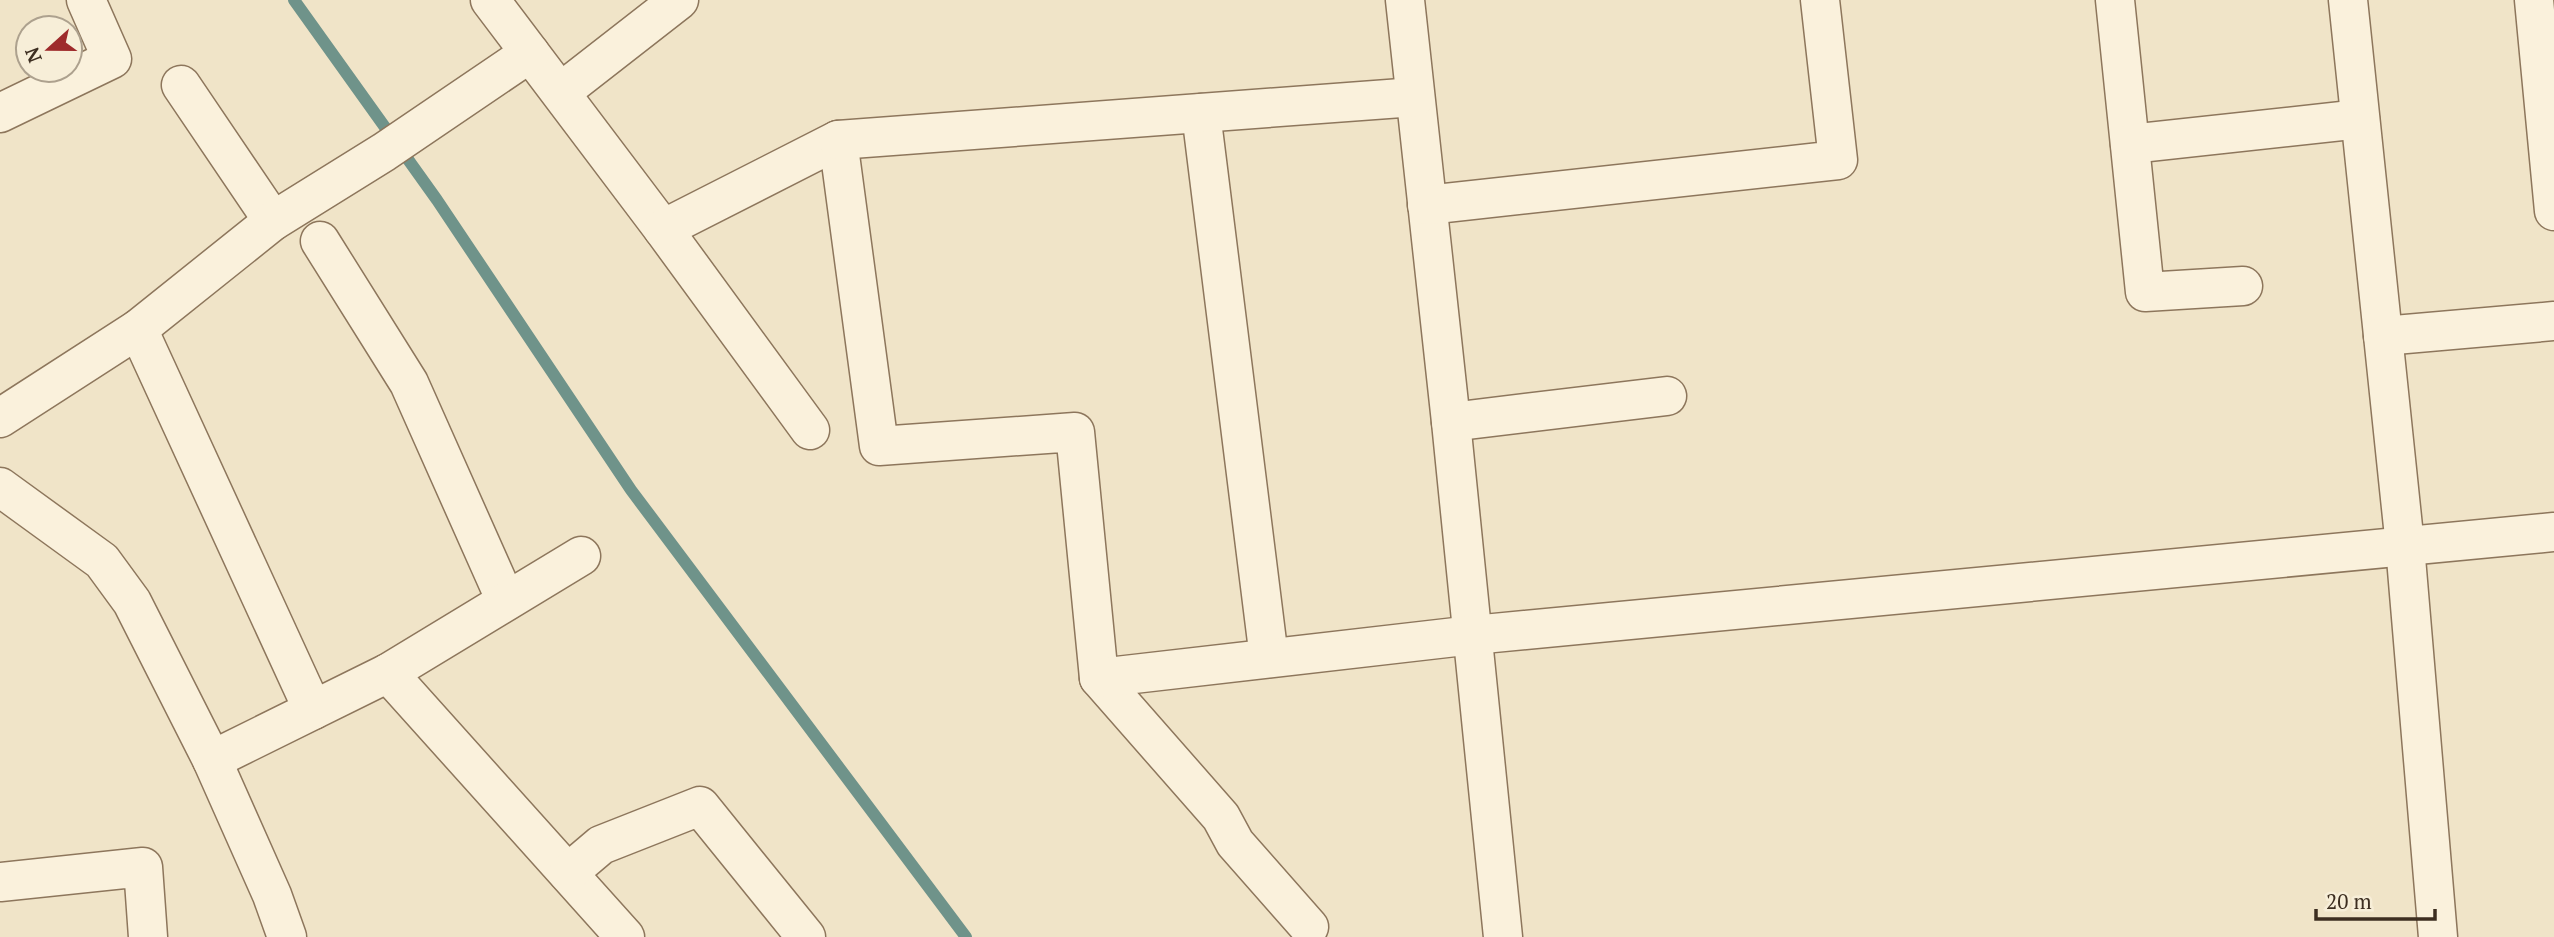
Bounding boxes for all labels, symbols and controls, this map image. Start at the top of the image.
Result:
north arrow [14,14,84,84]
text: N [18,44,47,66]
scale bar [2316,878,2435,922]
text: 20 m [2326,887,2372,915]

